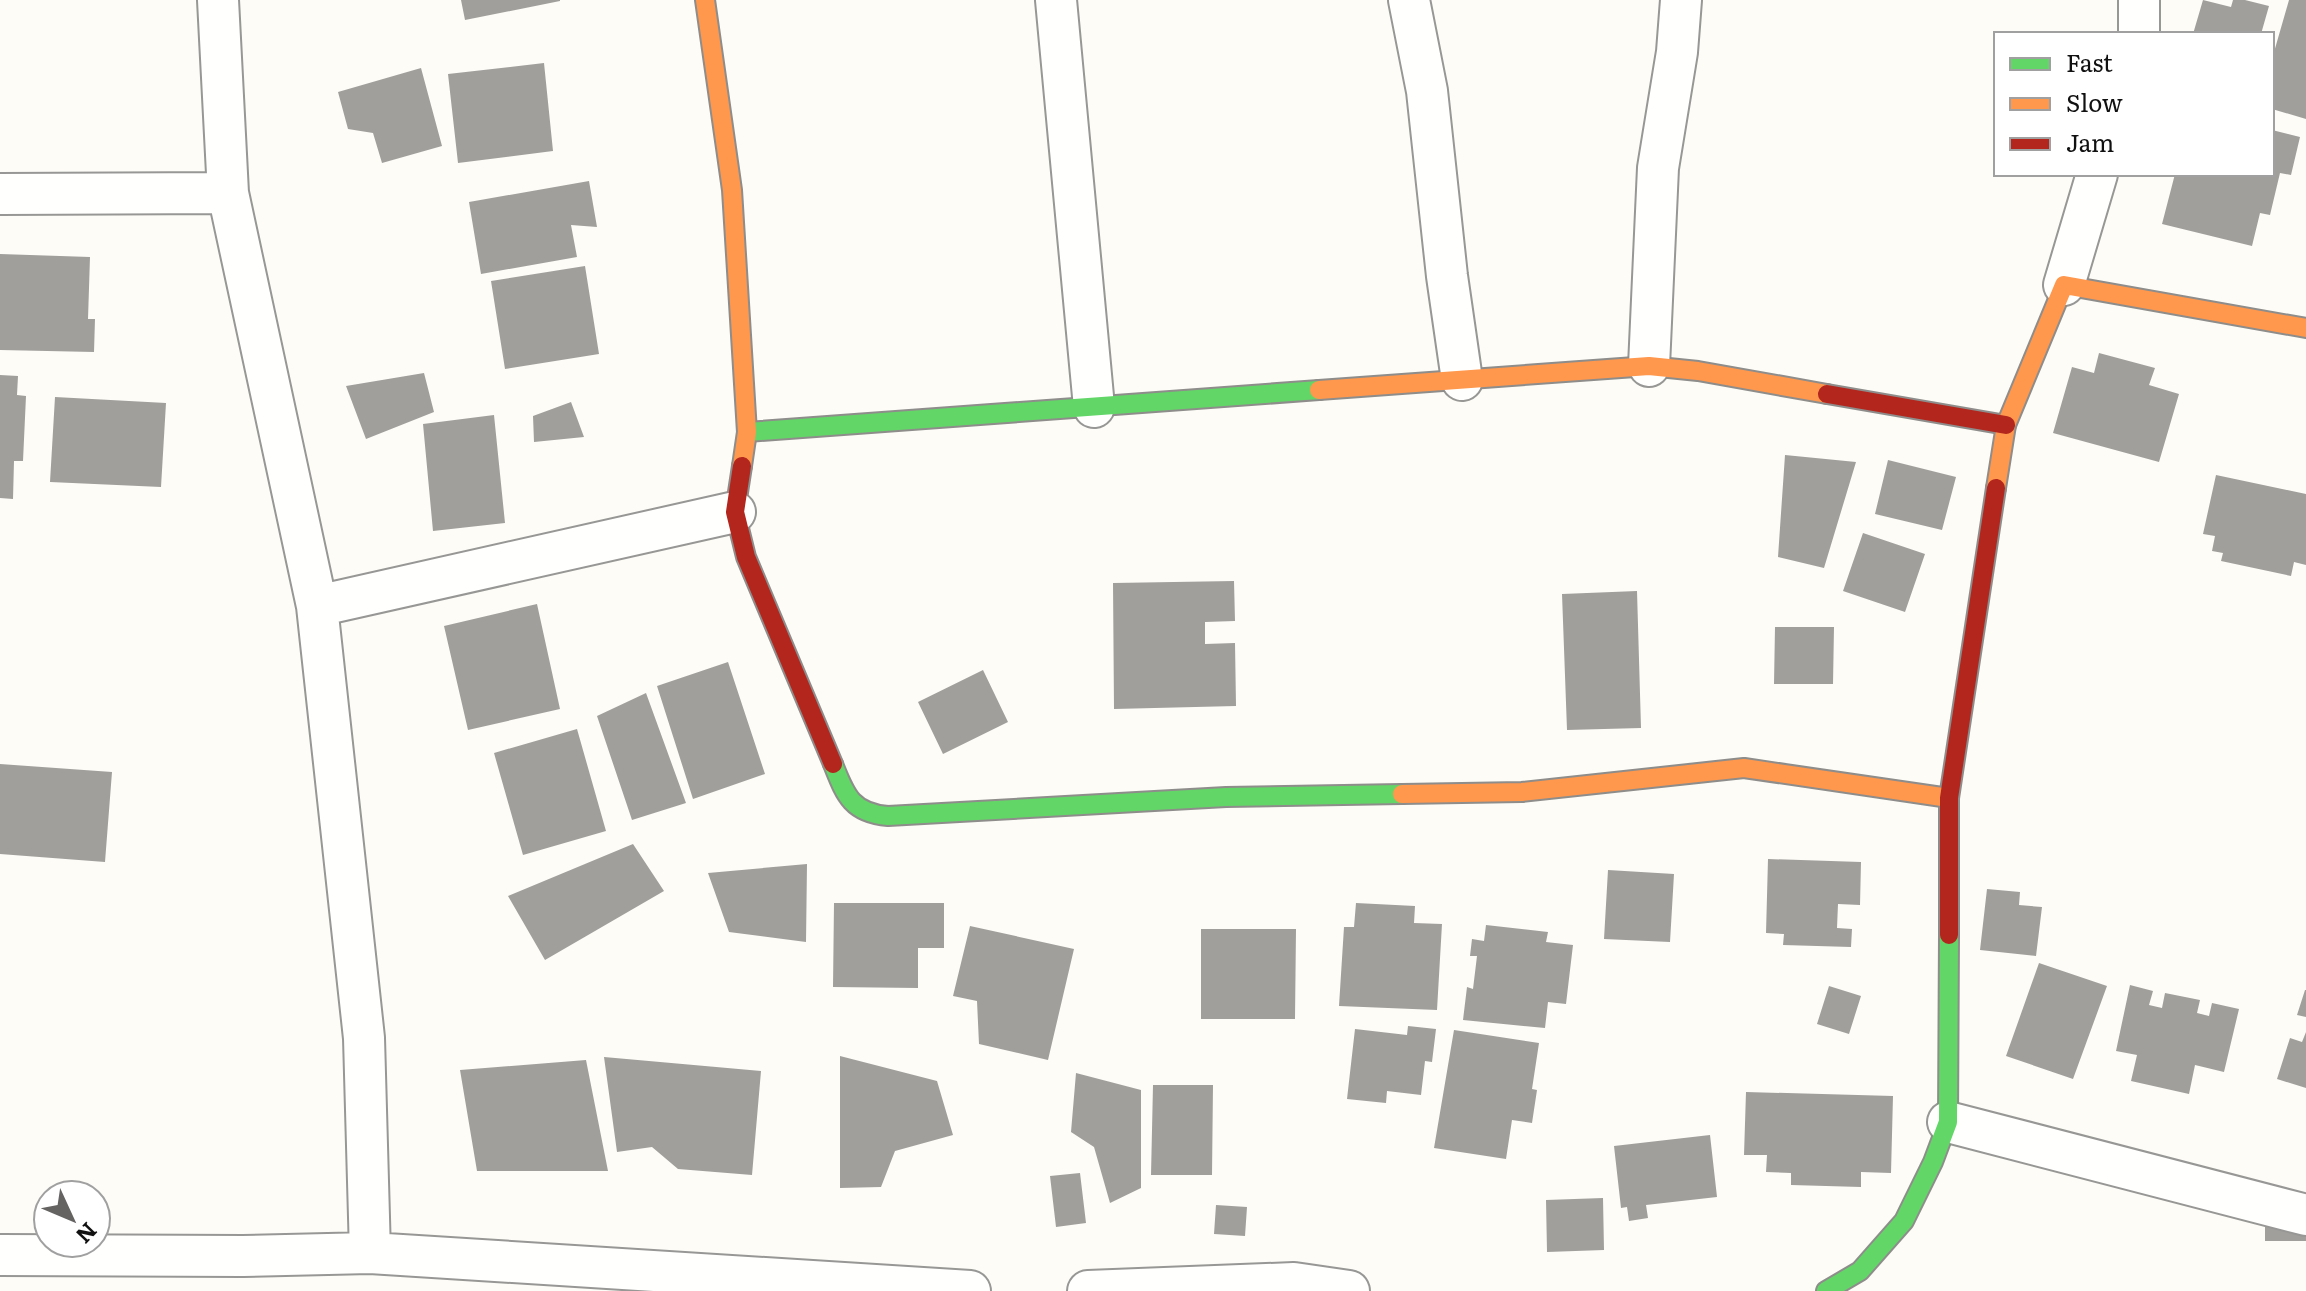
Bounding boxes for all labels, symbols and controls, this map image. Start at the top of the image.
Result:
legend [1994,32,2274,176]
text: Fast [2066,44,2113,79]
text: Slow [2066,84,2123,119]
text: Jam [2066,124,2114,159]
north arrow [32,1179,112,1259]
text: N [69,1216,106,1252]

